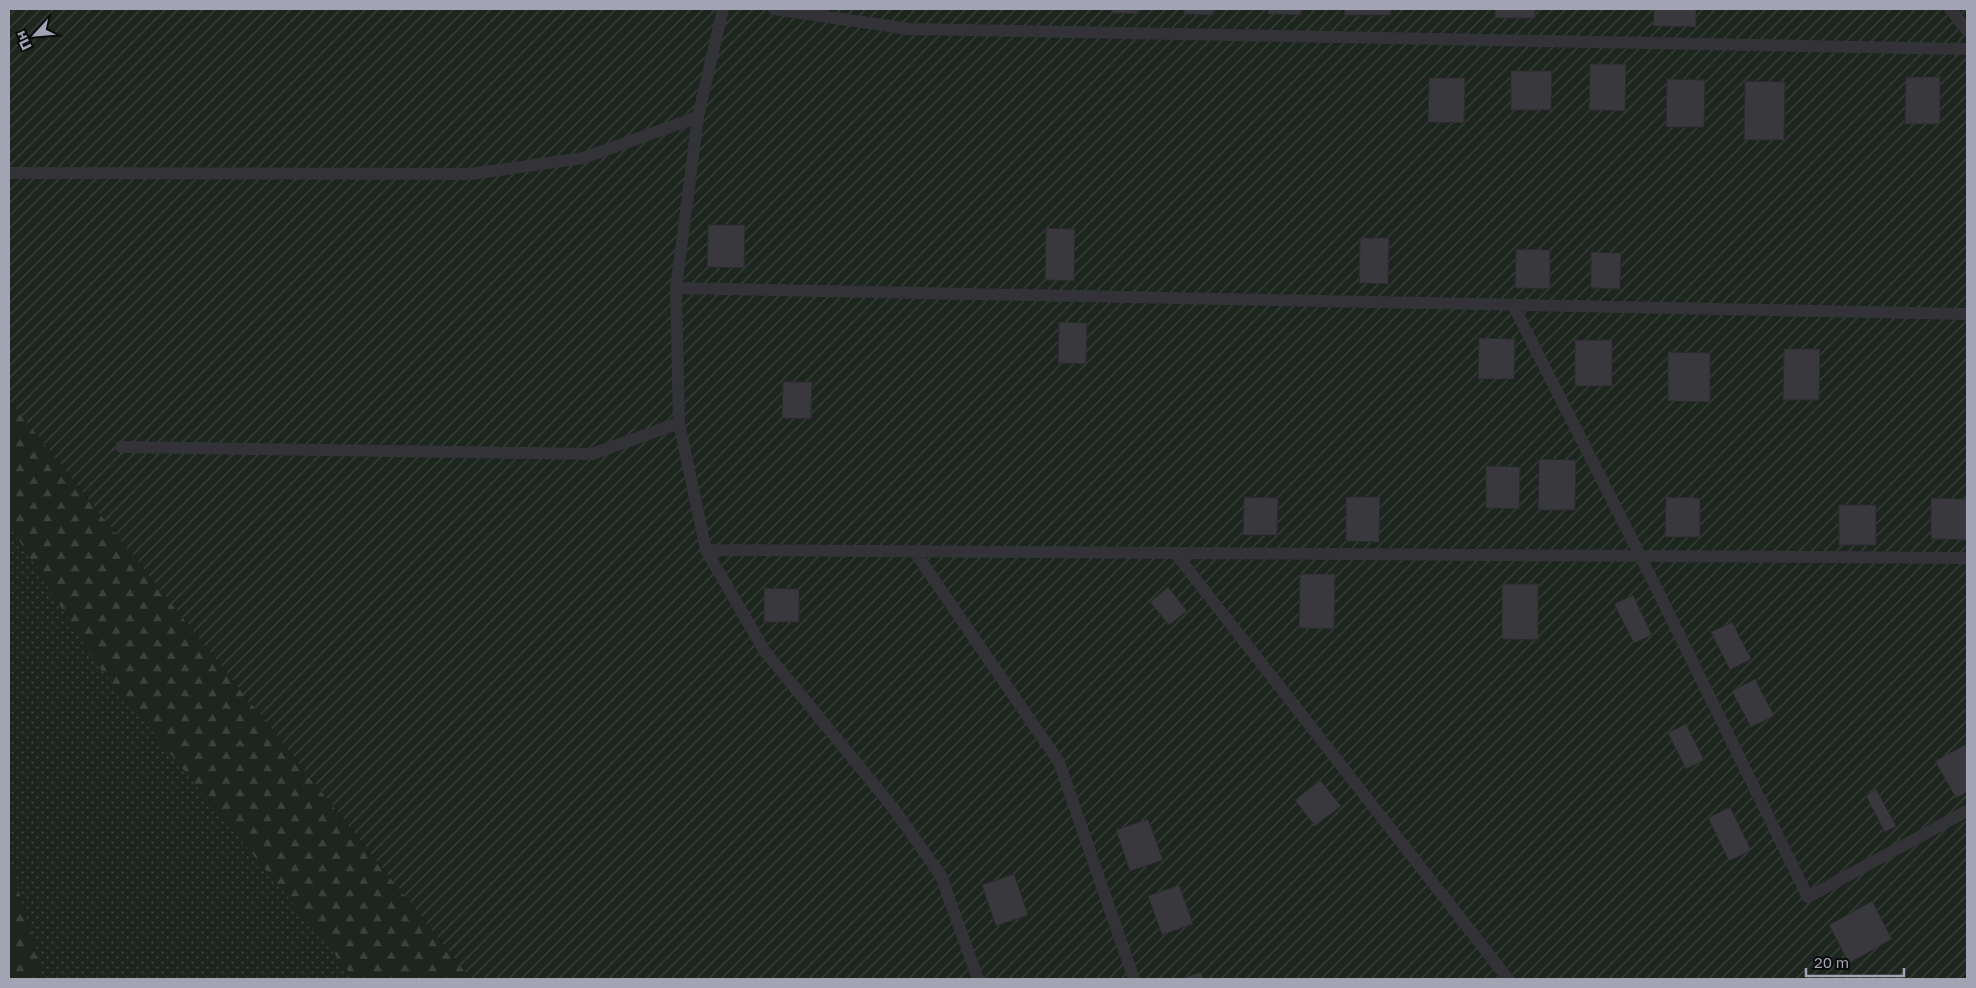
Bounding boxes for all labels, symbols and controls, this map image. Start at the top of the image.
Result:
north arrow [10,10,60,60]
text: Пн [11,29,35,53]
scale bar [1806,946,1904,978]
text: 20 m [1814,953,1849,971]

